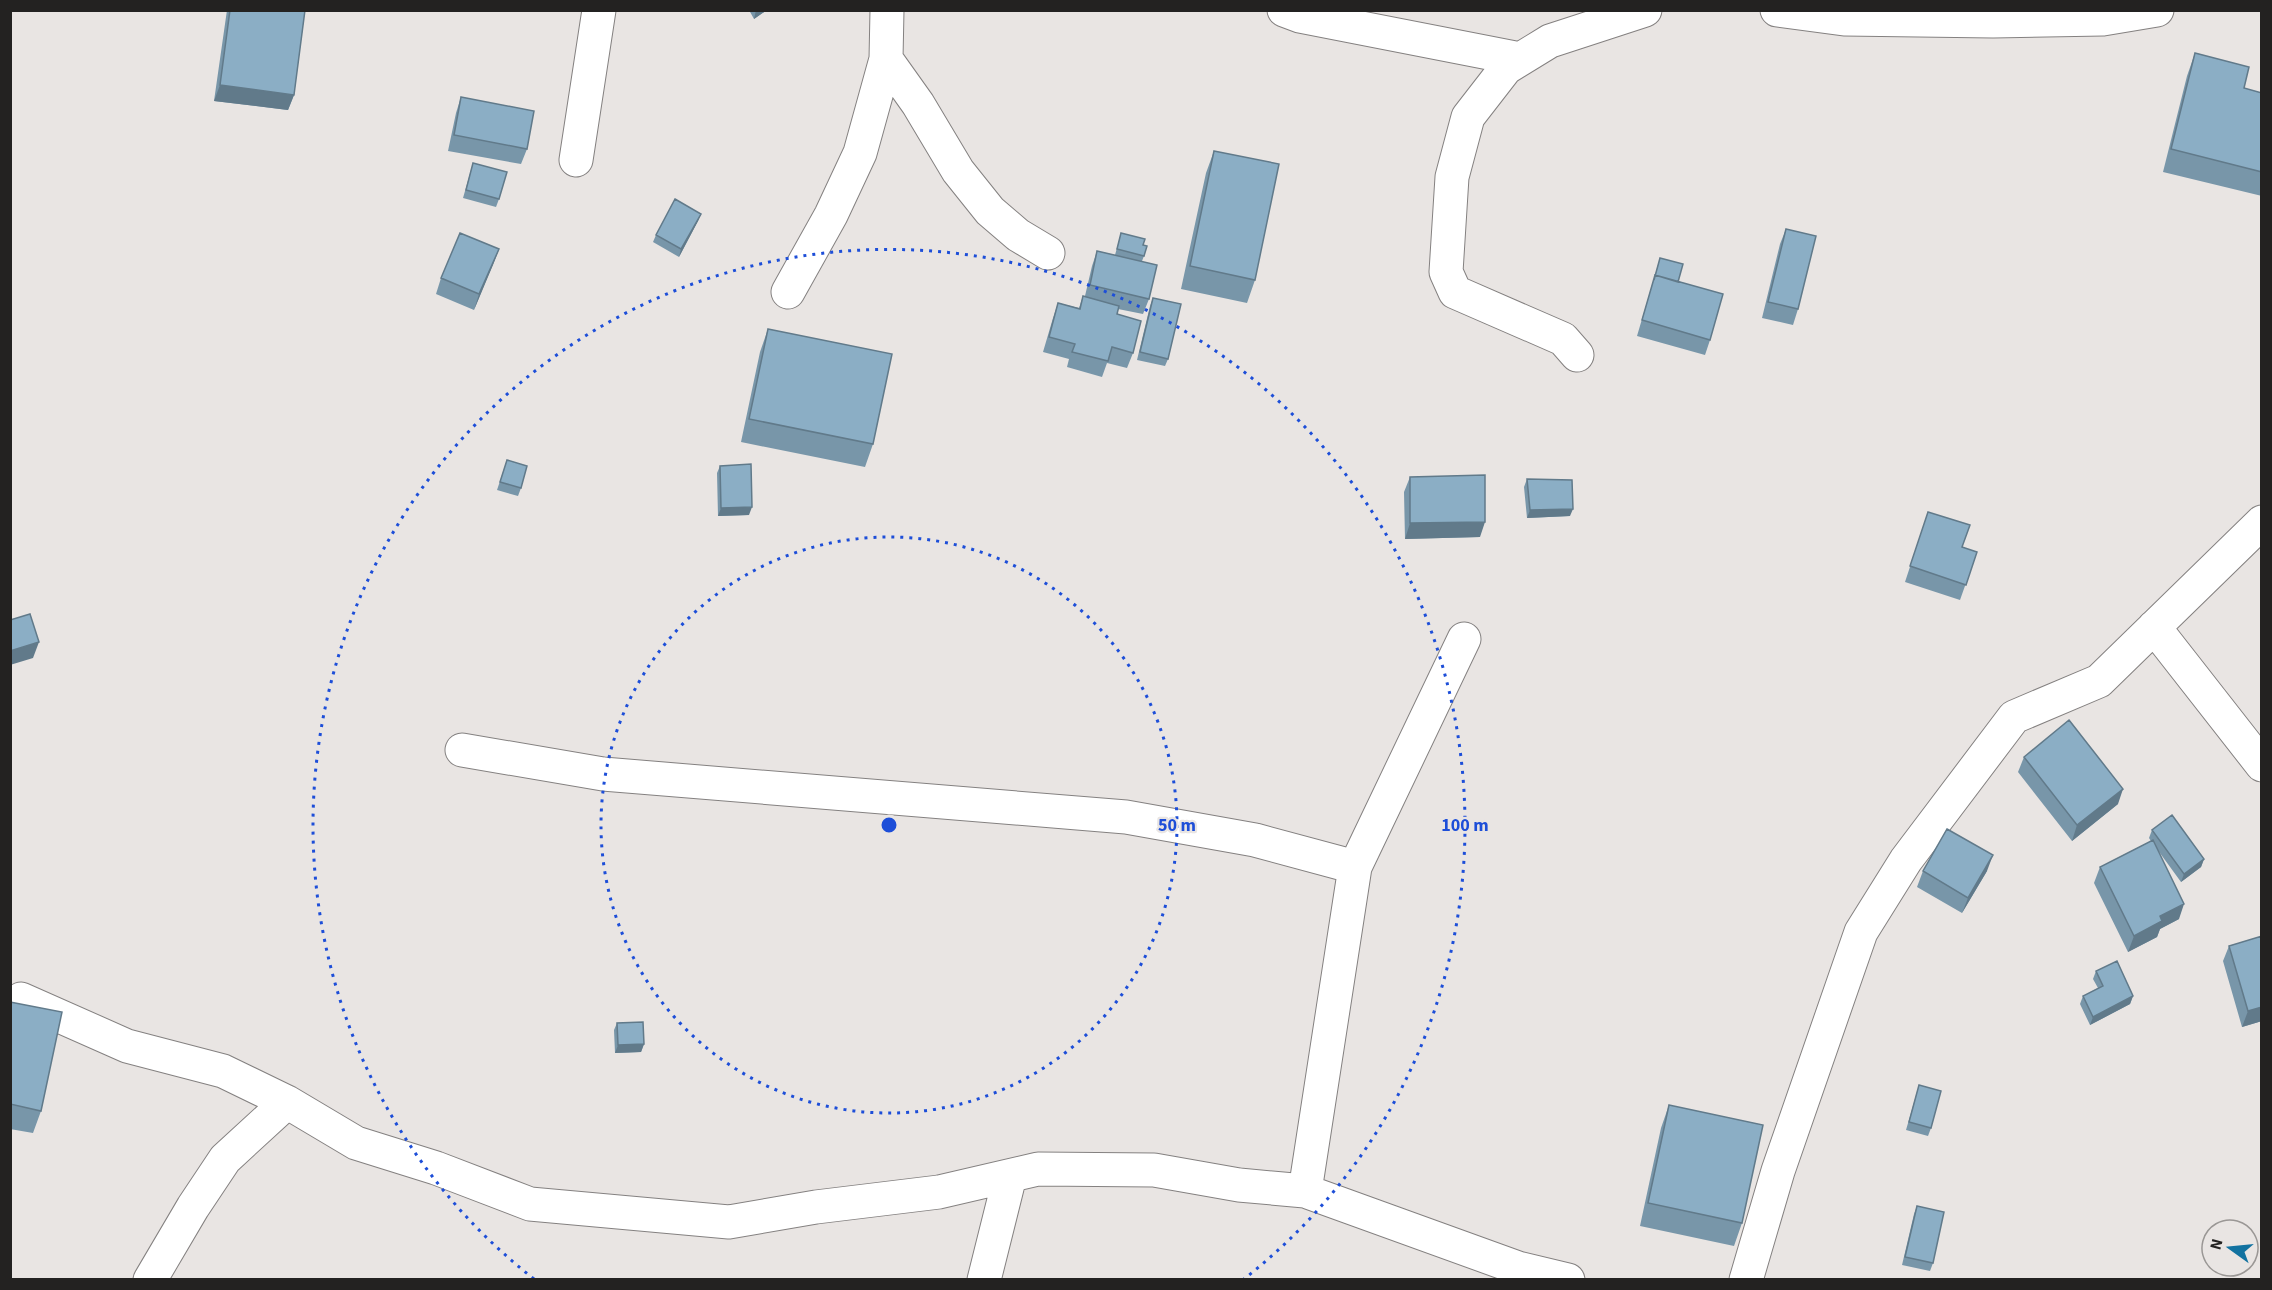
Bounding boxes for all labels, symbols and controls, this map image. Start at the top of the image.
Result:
text: 50 m [1158,813,1196,838]
text: 100 m [1441,813,1489,838]
centre of rings [879,815,899,835]
north arrow [2200,1218,2260,1278]
text: N [2204,1236,2228,1252]

